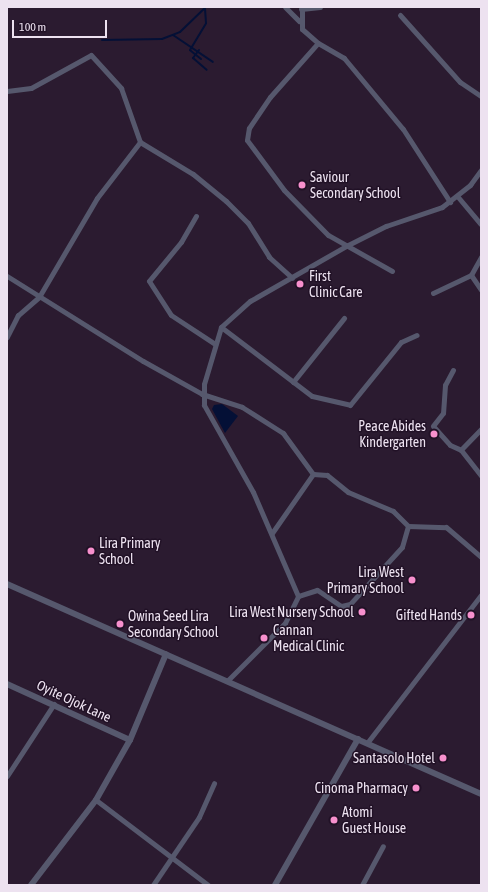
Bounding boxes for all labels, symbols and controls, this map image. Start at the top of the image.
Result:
scale bar [14,12,109,38]
text: 100 m [19,20,46,34]
place label: Saviour Secondary School [310,169,400,202]
marker: Saviour Secondary School [297,180,307,190]
place label: First Clinic Care [309,268,363,300]
marker: First Clinic Care [294,278,306,290]
place label: Peace Abides Kindergarten [358,418,426,450]
marker: Peace Abides Kindergarten [429,429,439,439]
place label: Lira Primary School [99,535,161,568]
marker: Lira Primary School [86,546,96,556]
place label: Lira West Primary School [327,564,404,596]
marker: Lira West Primary School [407,575,417,585]
place label: Lira West Nursery School [229,604,354,620]
marker: Lira West Nursery School [357,607,367,617]
place label: Gifted Hands [396,607,462,623]
place label: Owina Seed Lira Secondary School [128,608,218,640]
marker: Gifted Hands [465,609,477,621]
marker: Owina Seed Lira Secondary School [115,619,125,629]
place label: Cannan Medical Clinic [273,622,344,654]
marker: Cannan Medical Clinic [258,632,270,644]
street label: Oyite Ojok Lane [34,676,114,726]
place label: Santasolo Hotel [353,750,435,766]
marker: Santasolo Hotel [438,753,448,763]
place label: Cinoma Pharmacy [315,780,408,796]
marker: Cinoma Pharmacy [411,783,421,793]
place label: Atomi Guest House [342,804,406,836]
marker: Atomi Guest House [329,815,339,825]

